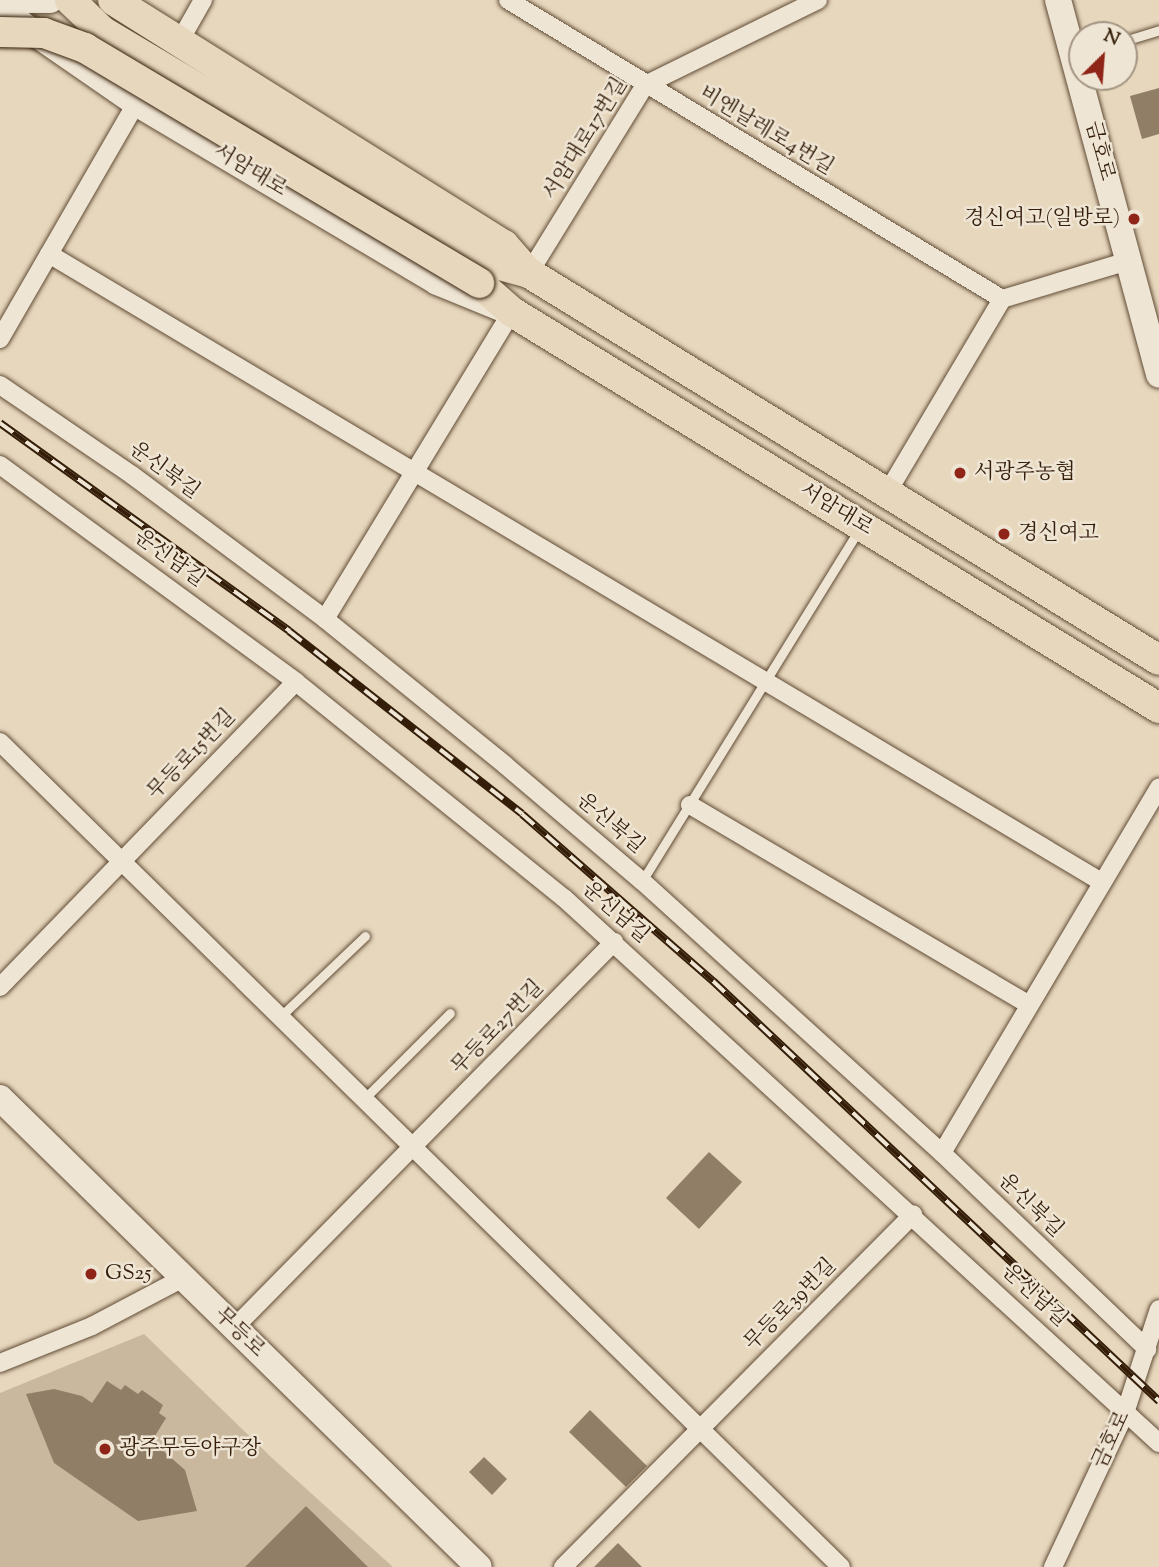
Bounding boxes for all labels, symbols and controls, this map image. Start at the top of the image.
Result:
north arrow [1068,21,1138,91]
text: N [1099,23,1124,54]
street label: 서암대로17번길 [538,73,634,205]
street label: 비엔날레로4번길 [694,81,838,181]
street label: 금호로 [1079,118,1119,184]
street label: 서암대로 [209,139,291,203]
place label: 경신여고(일방로) [964,206,1120,232]
marker: 경신여고(일방로) [1126,211,1142,227]
street label: 운신북길 [124,437,204,505]
place label: 서광주농협 [974,460,1075,486]
marker: 서광주농협 [952,465,968,481]
street label: 서암대로 [795,478,877,542]
place label: 경신여고 [1018,521,1099,547]
street label: 운신남길 [129,525,209,593]
marker: 경신여고 [996,526,1012,542]
street label: 무등로15번길 [143,705,241,805]
street label: 운신북길 [571,788,649,860]
street label: 운신남길 [576,877,654,949]
street label: 무등로27번길 [447,975,549,1081]
street label: 운신북길 [992,1169,1068,1243]
street label: 무등로39번길 [740,1254,842,1356]
street label: 운신남길 [996,1259,1072,1333]
place label: GS25 [105,1261,151,1287]
marker: GS25 [83,1266,99,1282]
street label: 무등로 [208,1303,270,1363]
street label: 금호로 [1088,1407,1136,1473]
place label: 광주무등야구장 [119,1436,261,1462]
marker: 광주무등야구장 [97,1441,113,1457]

